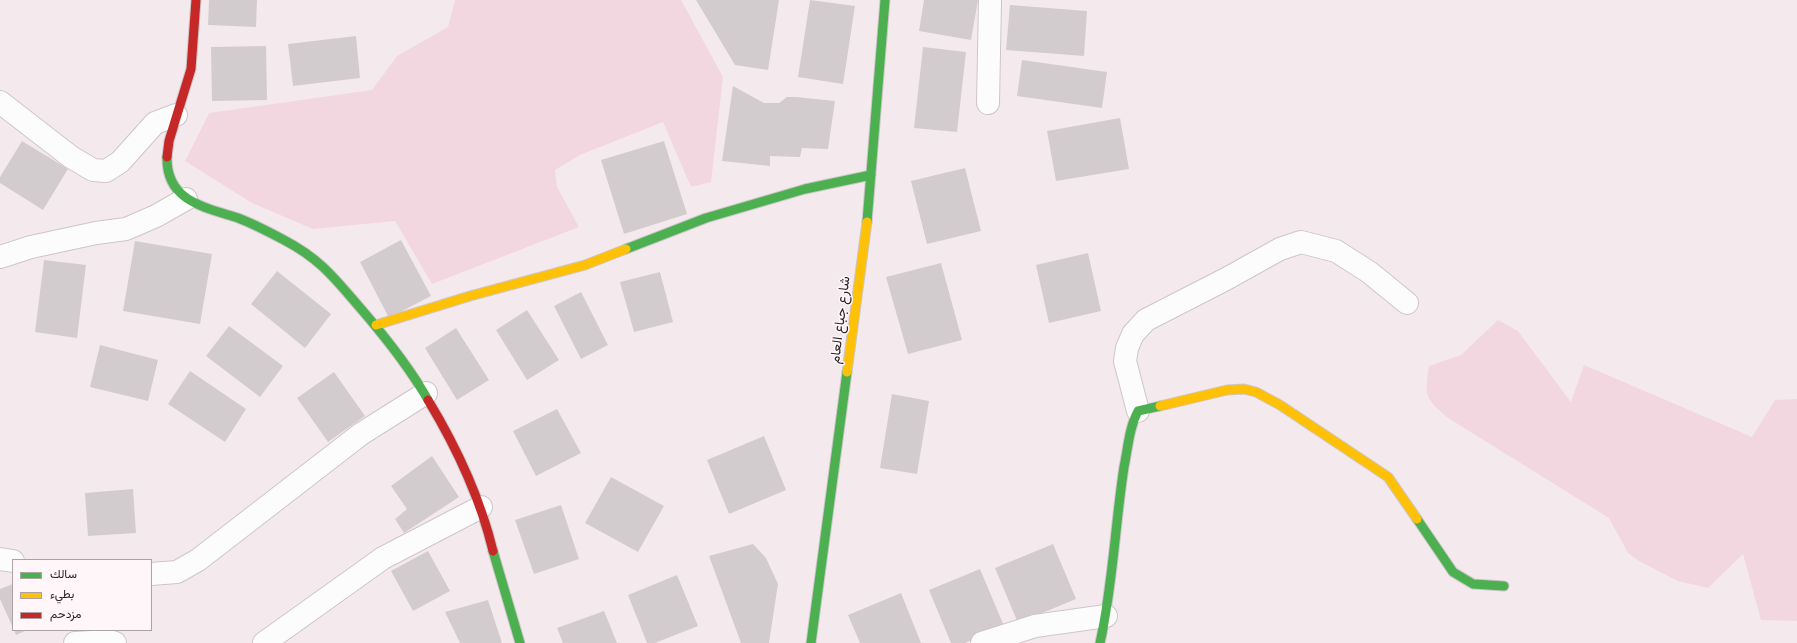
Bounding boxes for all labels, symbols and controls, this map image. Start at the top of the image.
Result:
street label: شارع جباع العام [826,275,854,365]
legend [12,559,152,631]
text: سالك [50,567,77,581]
text: بطيء [50,587,74,601]
text: مزدحم [50,607,81,621]

